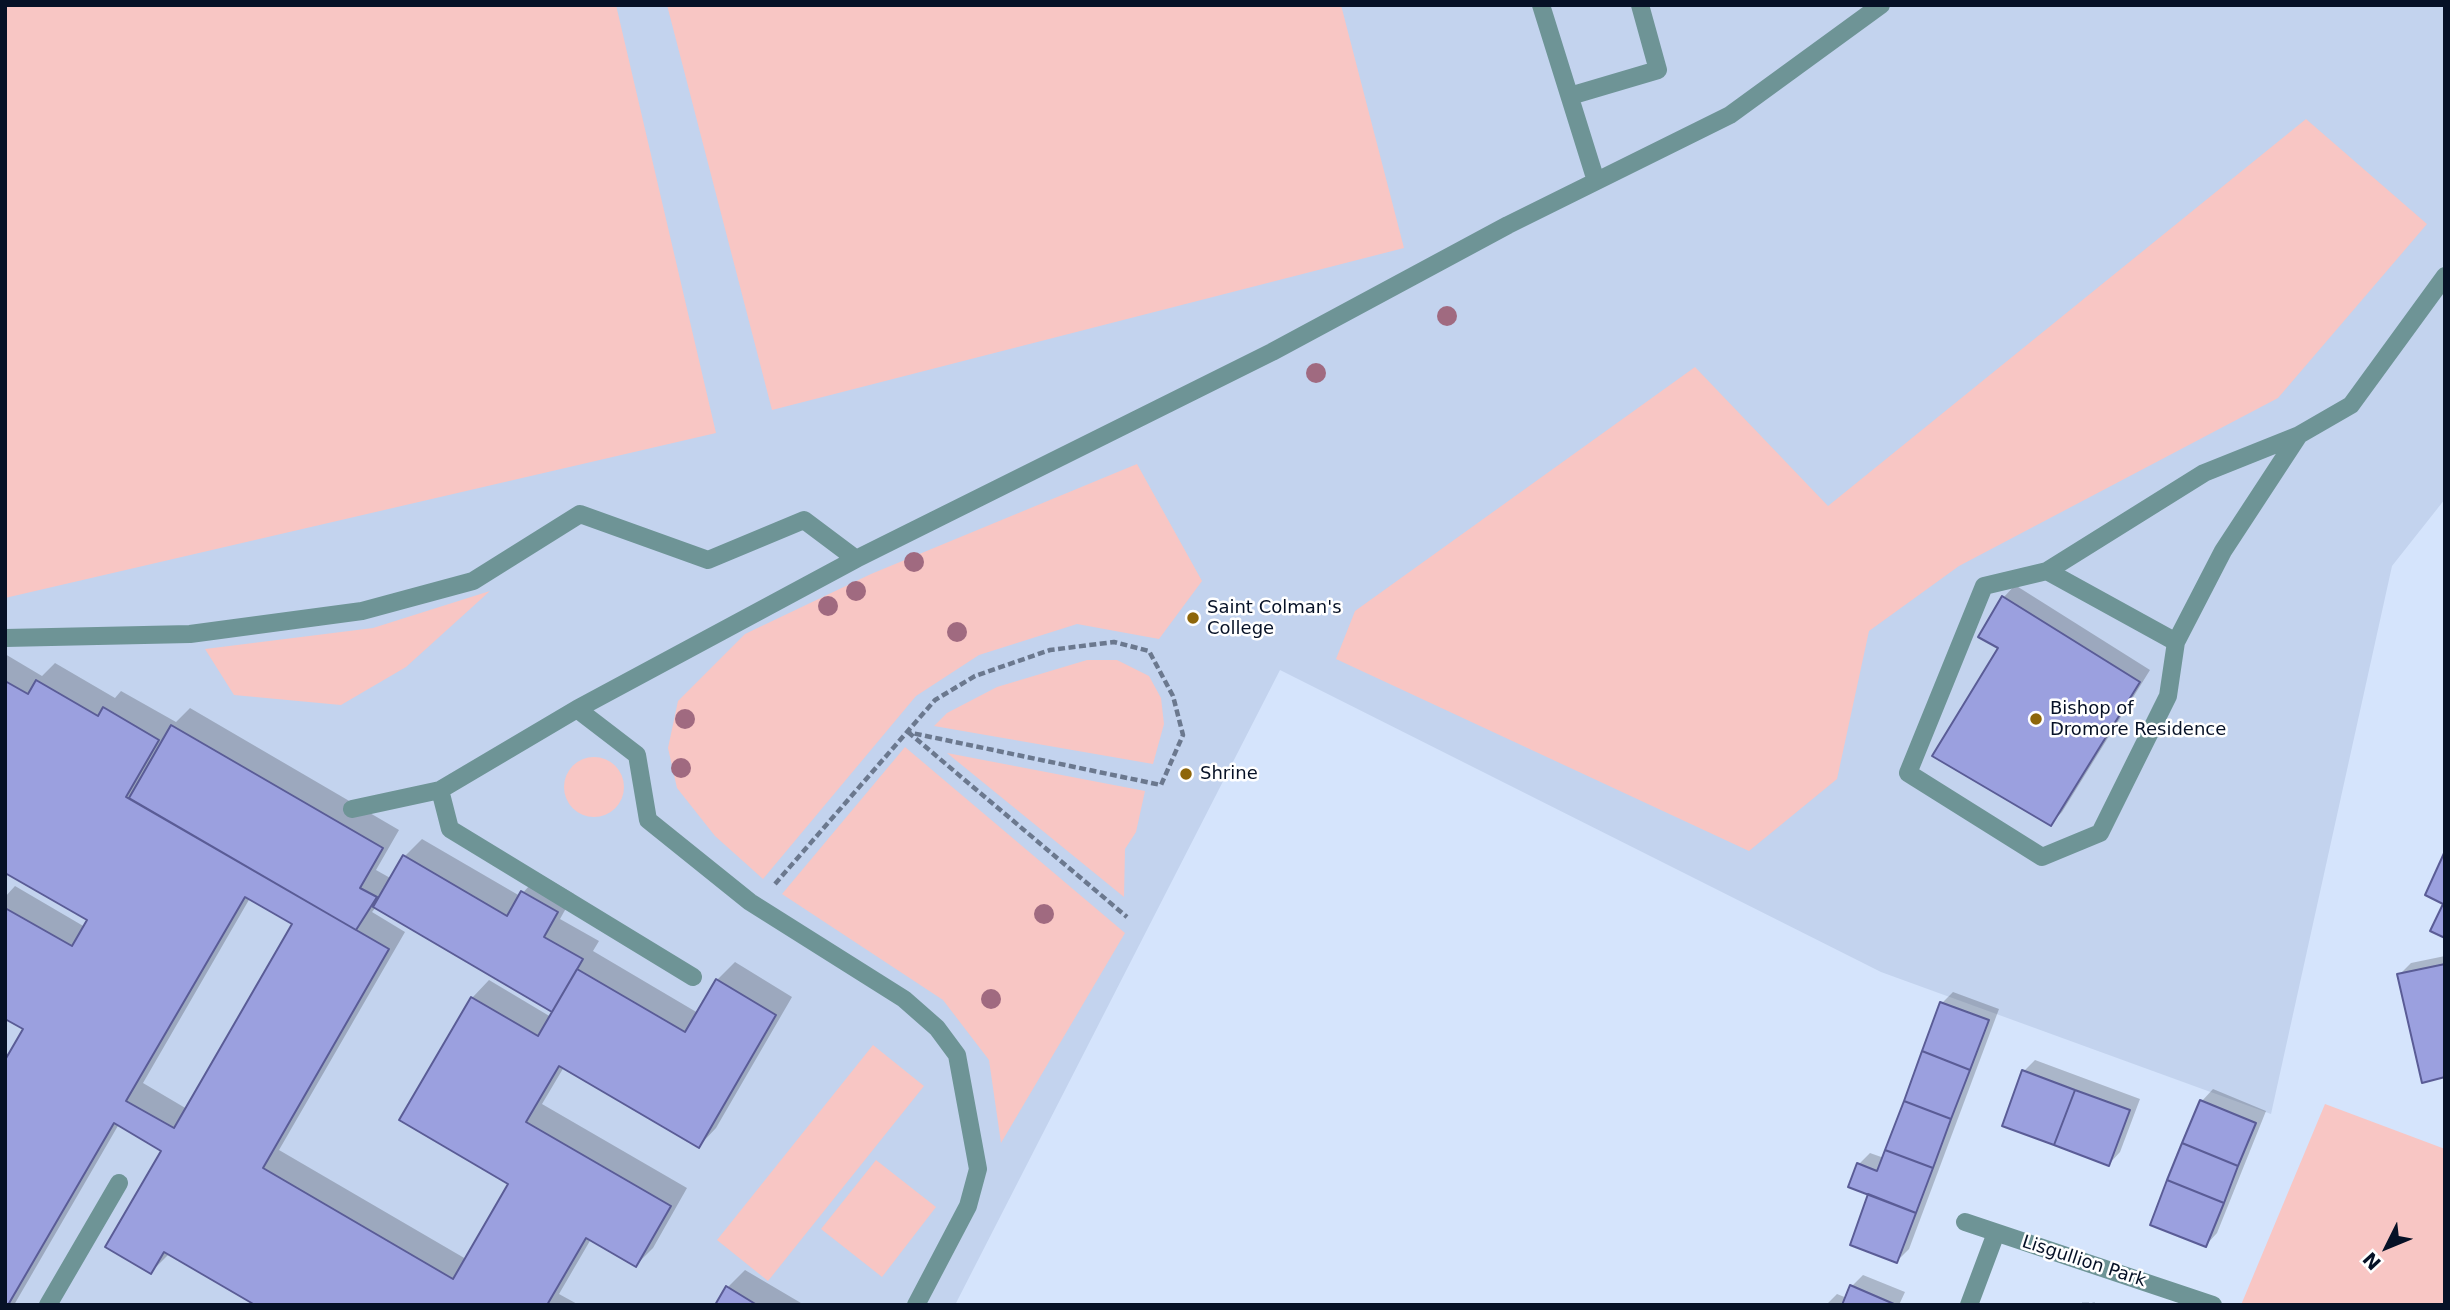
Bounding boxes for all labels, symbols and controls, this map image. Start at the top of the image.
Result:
place label: Saint Colman's College [1207,597,1342,640]
marker: Saint Colman's College [1185,610,1201,626]
place label: Bishop of Dromore Residence [2050,698,2226,740]
marker: Bishop of Dromore Residence [2028,711,2044,727]
place label: Shrine [1200,763,1258,785]
marker: Shrine [1178,766,1194,782]
north arrow [2352,1212,2422,1282]
street label: Lisgullion Park [2019,1232,2149,1292]
text: N [2358,1248,2385,1275]

